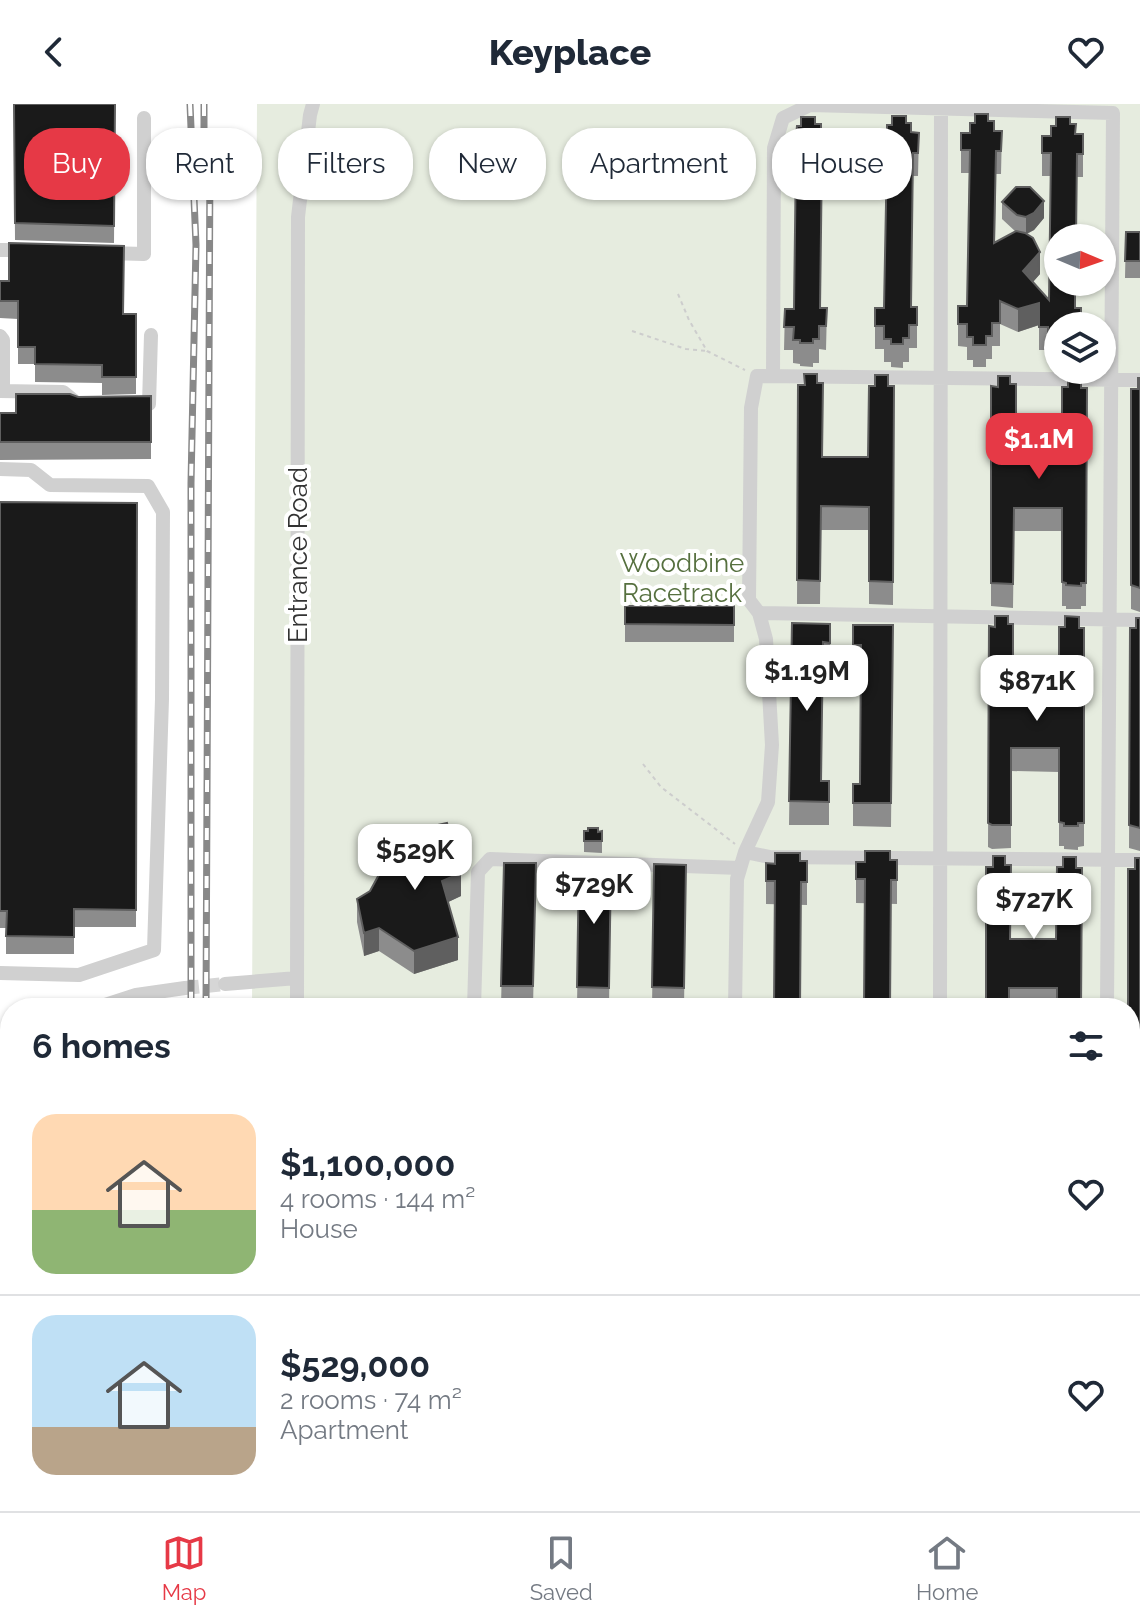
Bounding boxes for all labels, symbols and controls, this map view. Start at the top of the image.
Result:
icon: back [32,30,76,74]
icon: heart [1064,30,1108,74]
text: Keyplace [489,31,651,73]
chip: Buy [24,128,130,200]
chip: Rent [146,128,262,200]
chip: Filters [278,128,413,200]
chip: New [429,128,546,200]
chip: Apartment [562,128,756,200]
chip: House [772,128,912,200]
north arrow [1044,224,1116,296]
map controls [1044,224,1116,384]
button: layers [1044,312,1116,384]
pin: $1.1M [983,413,1095,481]
text: $1.1M [1004,424,1074,454]
street label: Entrance Road [283,467,313,643]
park label: Woodbine Racetrack [620,548,744,608]
pin: $1.19M [742,645,872,713]
pin: $871K [981,655,1093,723]
text: $1.19M [764,656,850,686]
text: $871K [998,666,1076,696]
pin: $529K [359,824,471,892]
text: $529K [376,835,454,865]
pin: $729K [538,858,650,926]
text: $729K [555,869,633,899]
pin: $727K [978,873,1090,941]
text: $727K [995,884,1073,914]
icon: filters [1064,1024,1108,1068]
text: 6 homes [32,1026,171,1066]
text: $1,100,000 [280,1144,455,1184]
icon: home [96,1146,192,1242]
icon: heart [1064,1172,1108,1216]
text: 4 rooms · 144 m² [280,1184,475,1214]
text: House [280,1214,358,1244]
text: $529,000 [280,1345,430,1385]
icon: home [96,1347,192,1443]
icon: heart [1064,1373,1108,1417]
text: 2 rooms · 74 m² [280,1385,462,1415]
text: Apartment [280,1415,409,1445]
tab: Map [162,1531,206,1605]
tab: Saved [530,1531,593,1605]
tab: Home [916,1531,978,1605]

